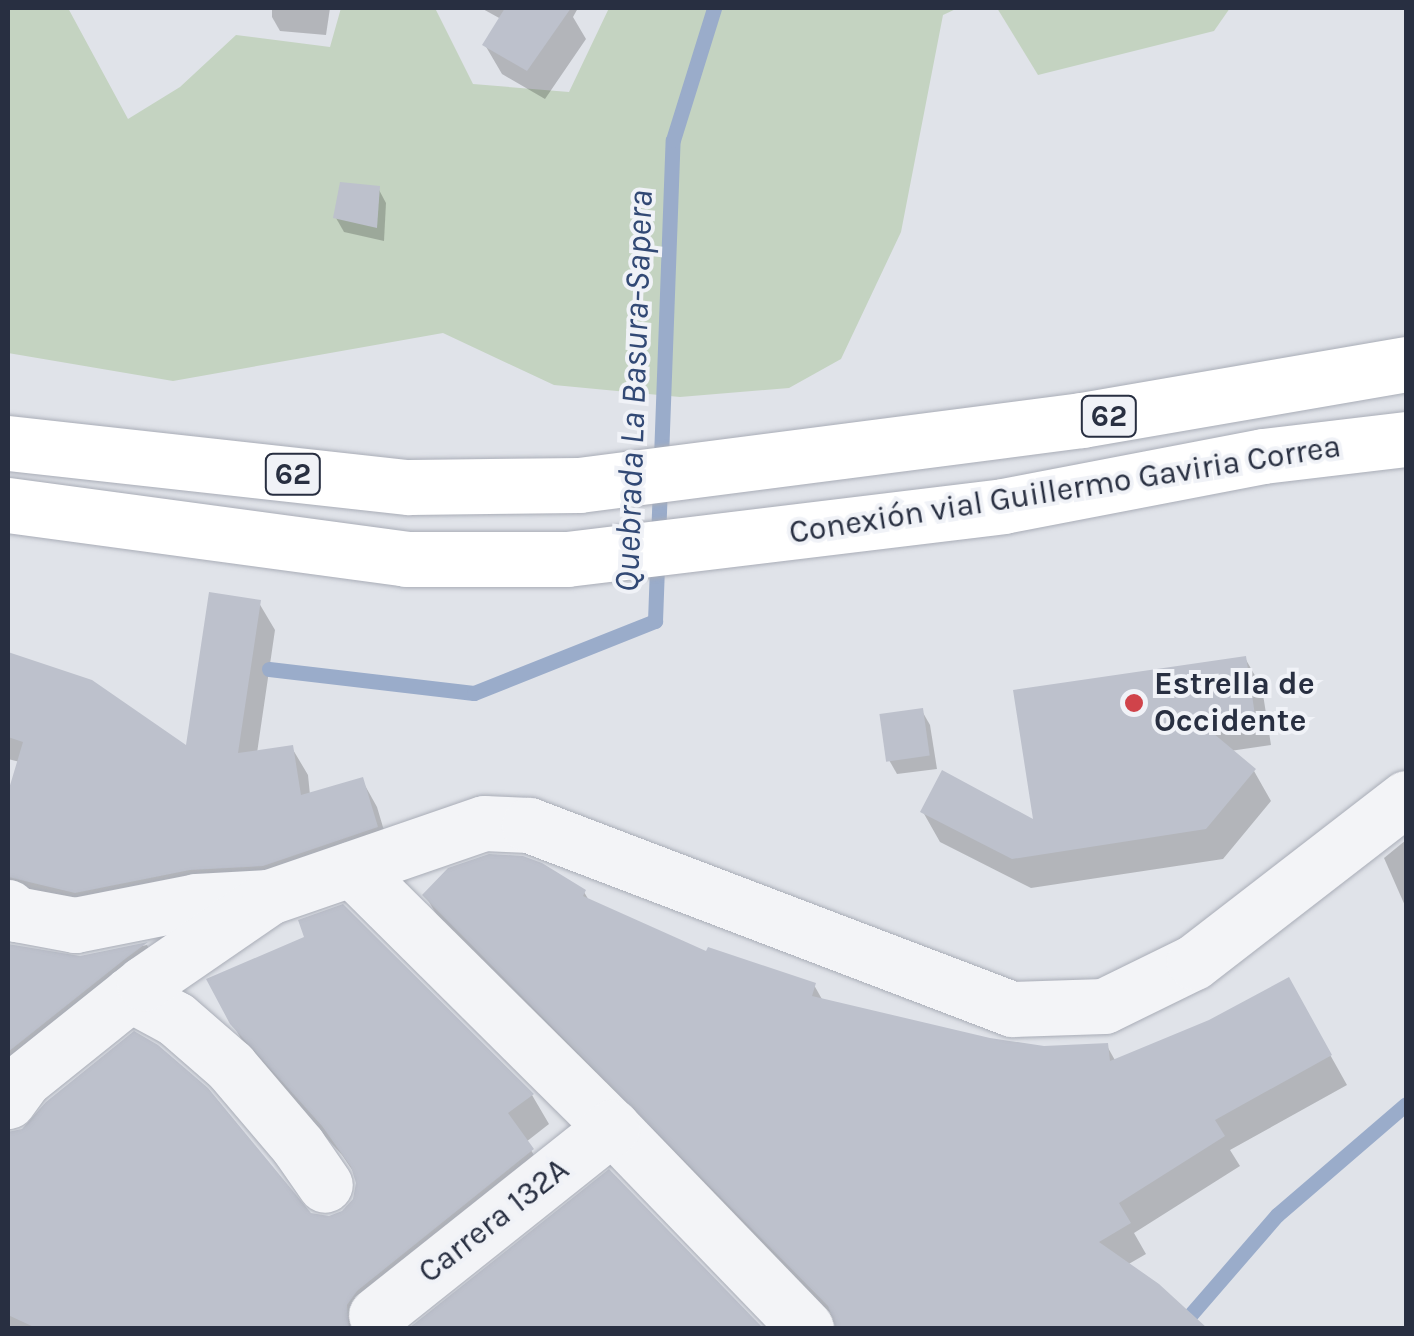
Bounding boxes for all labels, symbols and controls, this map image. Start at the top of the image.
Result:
water label: Quebrada La Basura-Sapera [606,189,662,593]
road number: 62 [1079,391,1139,441]
street label: Conexión vial Guillermo Gaviria Correa [787,427,1343,553]
road number: 62 [263,449,323,499]
place label: Estrella de Occidente [1154,666,1315,741]
marker: Estrella de Occidente [1123,692,1145,714]
street label: Carrera 132A [411,1150,577,1292]

